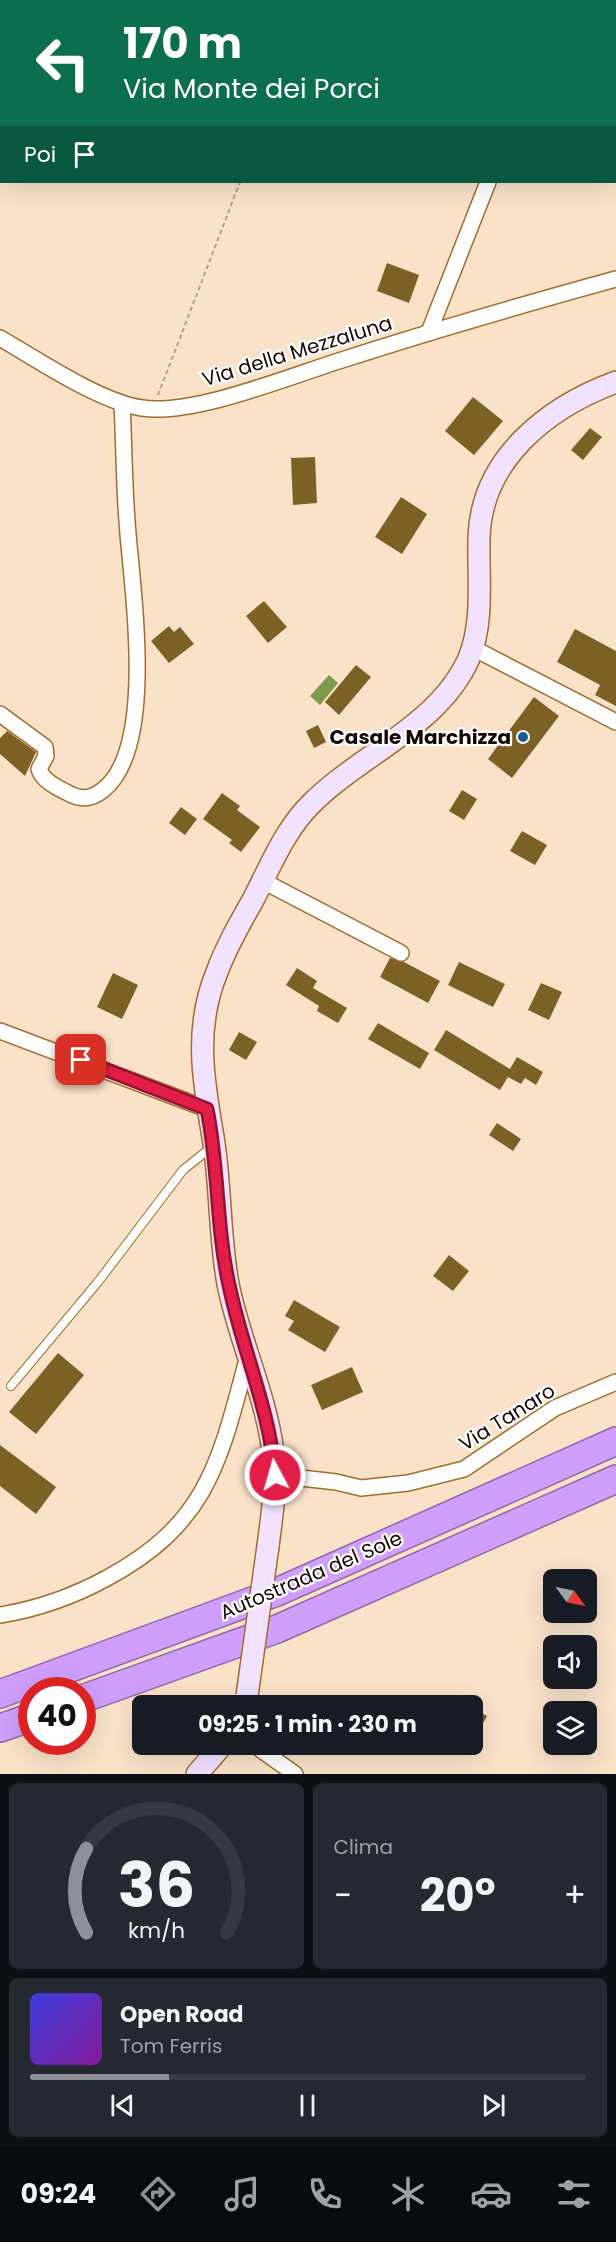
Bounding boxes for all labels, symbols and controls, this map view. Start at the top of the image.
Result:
text: 170 m [123,14,242,73]
icon: left [24,24,102,102]
text: Via Monte dei Porci [123,70,380,107]
icon: arrive [68,138,101,171]
text: Poi [24,139,56,170]
street label: Via della Mezzaluna [199,309,395,393]
place label: Casale Marchizza [330,723,511,751]
marker: Casale Marchizza [516,730,530,744]
pin [55,1034,106,1085]
icon: arrive [64,1043,97,1076]
street label: Via Tanaro [454,1376,560,1458]
position arrow [243,1443,307,1507]
street label: Autostrada del Sole [216,1524,406,1626]
north arrow [543,1569,597,1623]
map controls [543,1569,597,1755]
button: sound [543,1635,597,1689]
speed limit sign: 40 [18,1677,96,1755]
button: layers [543,1701,597,1755]
text: 09:25 · 1 min · 230 m [198,1709,417,1740]
text: Clima [334,1833,393,1861]
text: 36 [117,1841,195,1929]
text: 20° [420,1864,496,1927]
text: − [334,1872,352,1919]
text: + [563,1872,586,1919]
text: km/h [128,1915,185,1946]
text: Open Road [120,1999,244,2030]
text: Tom Ferris [120,2032,222,2060]
icon: previous [106,2089,139,2122]
icon: pause [291,2089,324,2122]
icon: next [477,2089,510,2122]
icon: directions [137,2173,179,2215]
icon: music [221,2173,263,2215]
icon: phone [304,2173,346,2215]
icon: climate [387,2173,429,2215]
icon: car [470,2173,512,2215]
icon: filters [553,2173,595,2215]
text: 09:24 [21,2175,96,2212]

